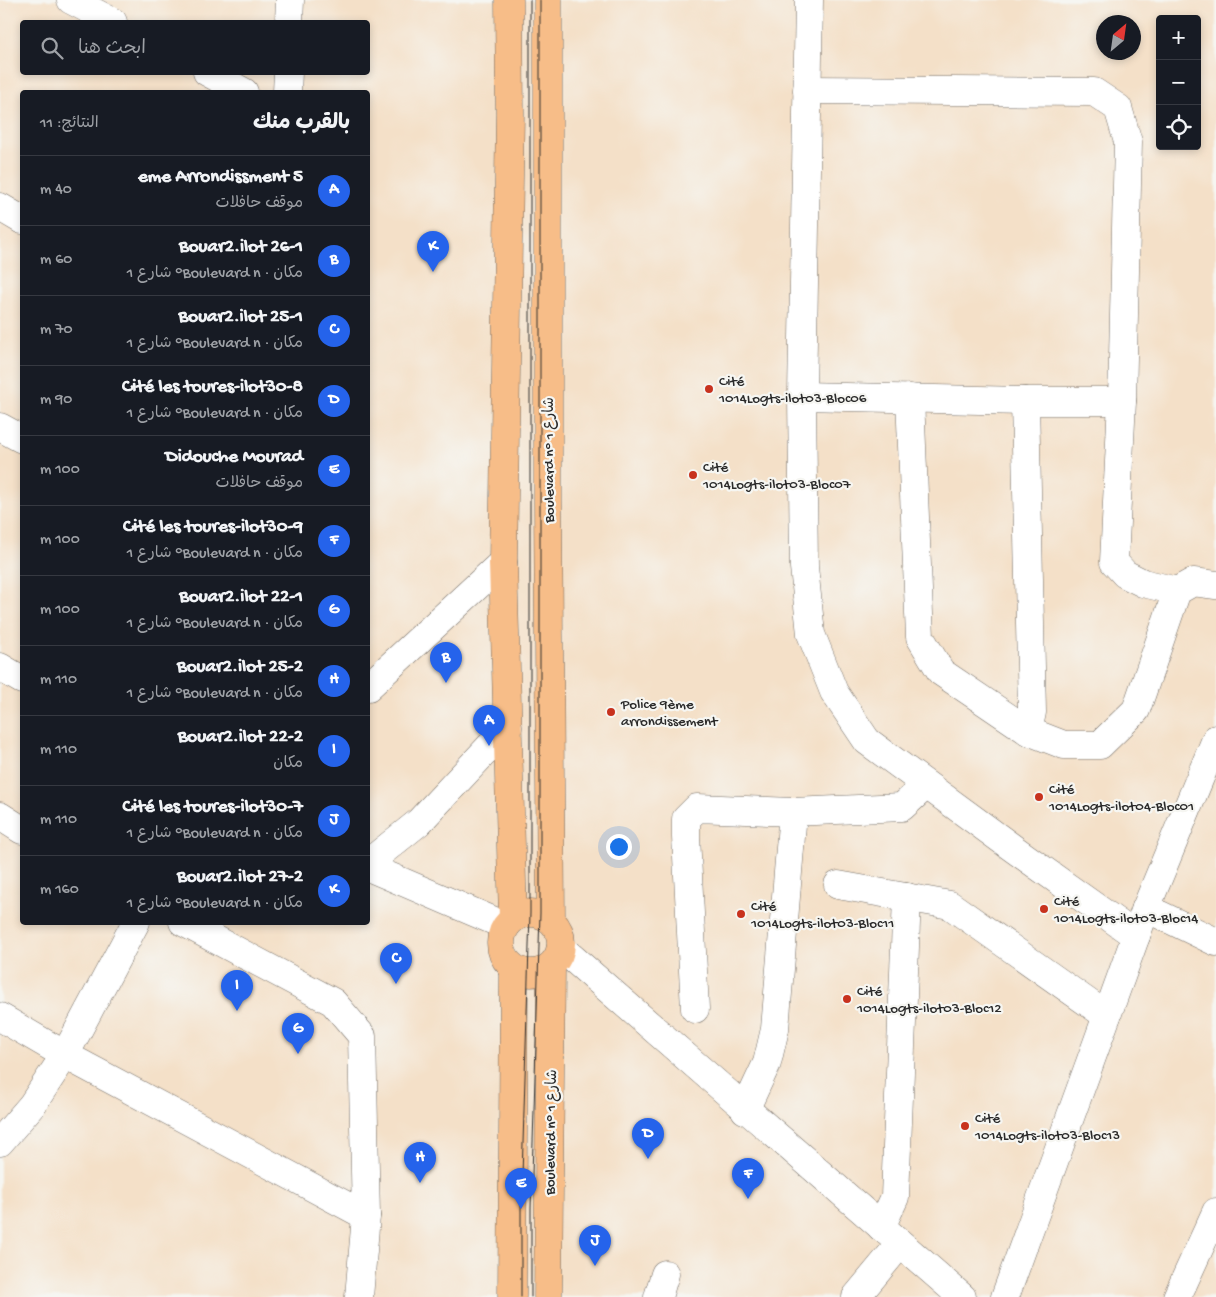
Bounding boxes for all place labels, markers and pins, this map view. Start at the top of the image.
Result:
pin: K [417,231,449,272]
place label: Cité 1014Logts-ilot03-Bloc06 [718,373,867,408]
marker: Cité 1014Logts-ilot03-Bloc06 [703,383,715,395]
place label: Cité 1014Logts-ilot03-Bloc07 [702,459,852,494]
marker: Cité 1014Logts-ilot03-Bloc07 [687,469,699,481]
pin: B [430,642,462,683]
place label: Police 9ème arrondissement [620,696,719,731]
pin: A [473,705,505,746]
marker: Police 9ème arrondissement [605,706,617,718]
place label: Cité 1014Logts-ilot04-Bloc01 [1048,781,1194,816]
marker: Cité 1014Logts-ilot04-Bloc01 [1033,791,1045,803]
place label: Cité 1014Logts-ilot03-Bloc14 [1053,893,1198,928]
place label: Cité 1014Logts-ilot03-Bloc11 [750,898,894,933]
marker: Cité 1014Logts-ilot03-Bloc14 [1038,903,1050,915]
marker: Cité 1014Logts-ilot03-Bloc11 [735,908,747,920]
pin: C [380,943,412,984]
pin: I [221,970,253,1011]
place label: Cité 1014Logts-ilot03-Bloc12 [856,983,1002,1018]
marker: Cité 1014Logts-ilot03-Bloc12 [841,993,853,1005]
pin: G [282,1013,314,1054]
place label: Cité 1014Logts-ilot03-Bloc13 [974,1110,1120,1145]
pin: D [632,1118,664,1159]
marker: Cité 1014Logts-ilot03-Bloc13 [959,1120,971,1132]
pin: H [404,1142,436,1183]
pin: F [732,1158,764,1199]
pin: E [505,1168,537,1209]
pin: J [579,1225,611,1266]

